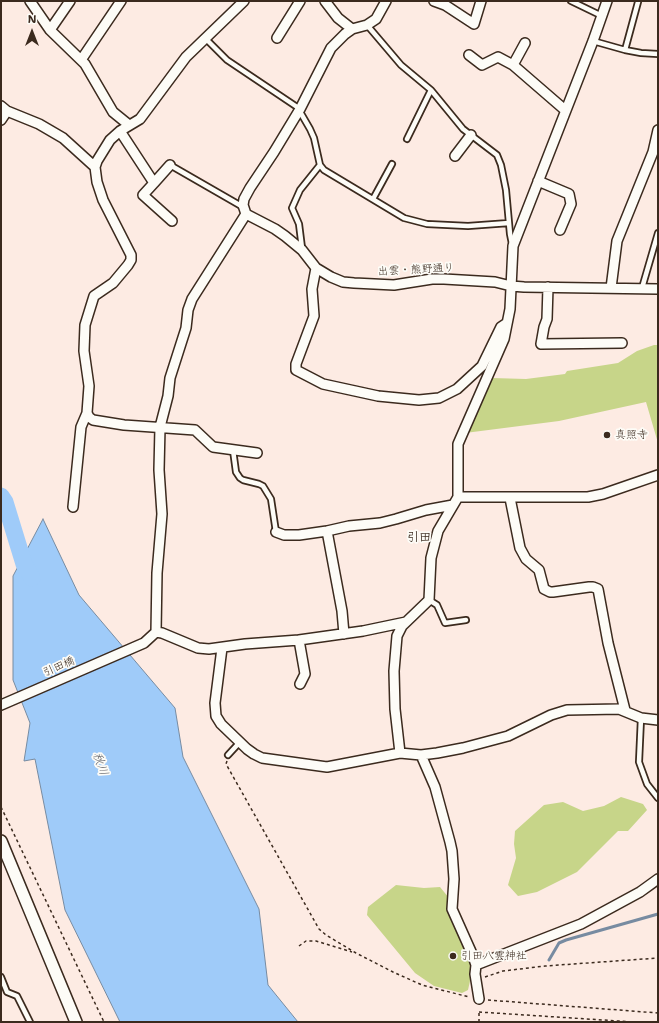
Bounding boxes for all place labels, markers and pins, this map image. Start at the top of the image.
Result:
place label: 真照寺 [615,428,648,442]
marker: 真照寺 [602,430,612,440]
place label: 引田八雲神社 [461,949,527,963]
marker: 引田八雲神社 [448,951,458,961]

